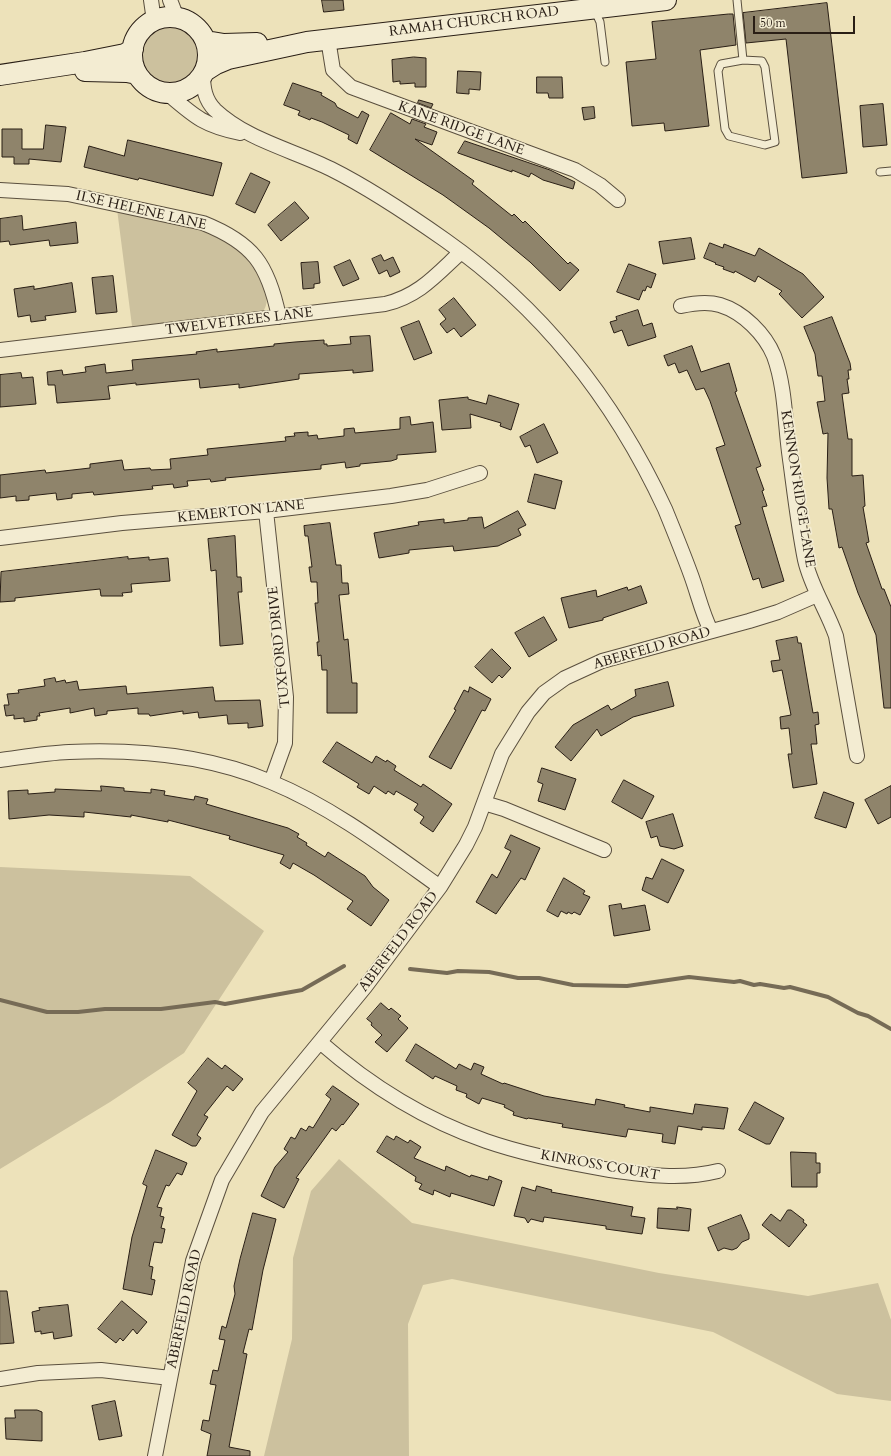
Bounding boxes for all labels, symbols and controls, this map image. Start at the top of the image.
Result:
street label: RAMAH CHURCH ROAD [388,3,560,41]
scale bar [755,8,857,34]
text: 50 m [760,15,786,31]
street label: KANE RIDGE LANE [396,98,526,160]
street label: ILSE HELENE LANE [74,188,208,234]
street label: TWELVETREES LANE [164,305,314,339]
street label: KENNON RIDGE LANE [776,409,818,569]
street label: KEMERTON LANE [177,497,305,527]
street label: TUXFORD DRIVE [265,585,295,709]
street label: ABERFELD ROAD [591,624,713,674]
street label: ABERFELD ROAD [356,889,442,995]
street label: KINROSS COURT [539,1147,661,1185]
street label: ABERFELD ROAD [164,1248,206,1370]

